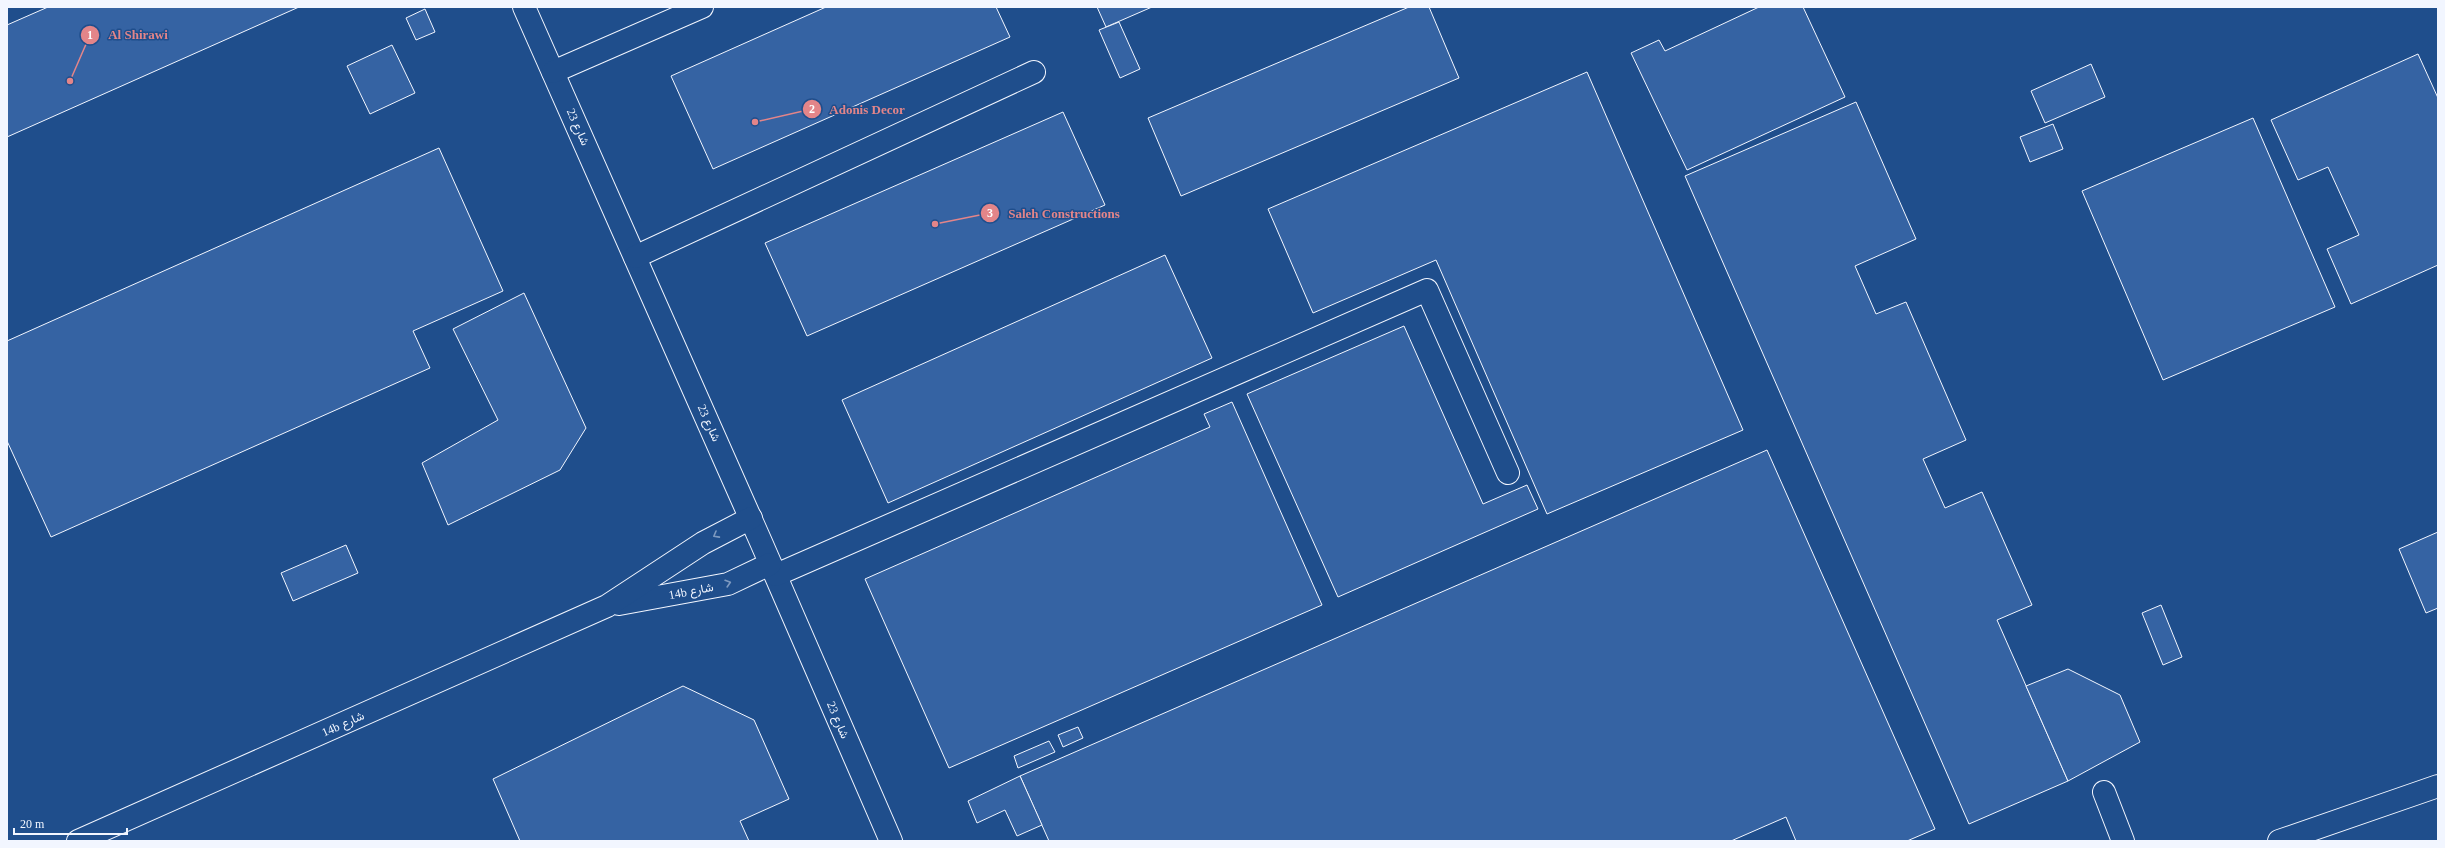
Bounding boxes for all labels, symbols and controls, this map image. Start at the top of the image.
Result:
callout: Al Shirawi [80,22,176,47]
text: Al Shirawi [108,27,168,42]
text: 1 [87,28,93,42]
callout: Adonis Decor [802,97,913,122]
text: 2 [809,102,815,116]
text: Adonis Decor [829,102,905,117]
street label: شارع 23 [562,106,592,149]
callout: Saleh Constructions [980,201,1128,226]
text: 3 [987,206,993,220]
text: Saleh Constructions [1008,206,1120,221]
street label: شارع 23 [693,402,723,445]
one-way arrow [713,531,720,538]
one-way arrow [724,579,731,588]
street label: 14b شارع [668,580,715,604]
street label: شارع 23 [822,699,852,742]
street label: 14b شارع [320,708,367,741]
scale bar [14,810,127,836]
text: 20 m [20,817,45,831]

